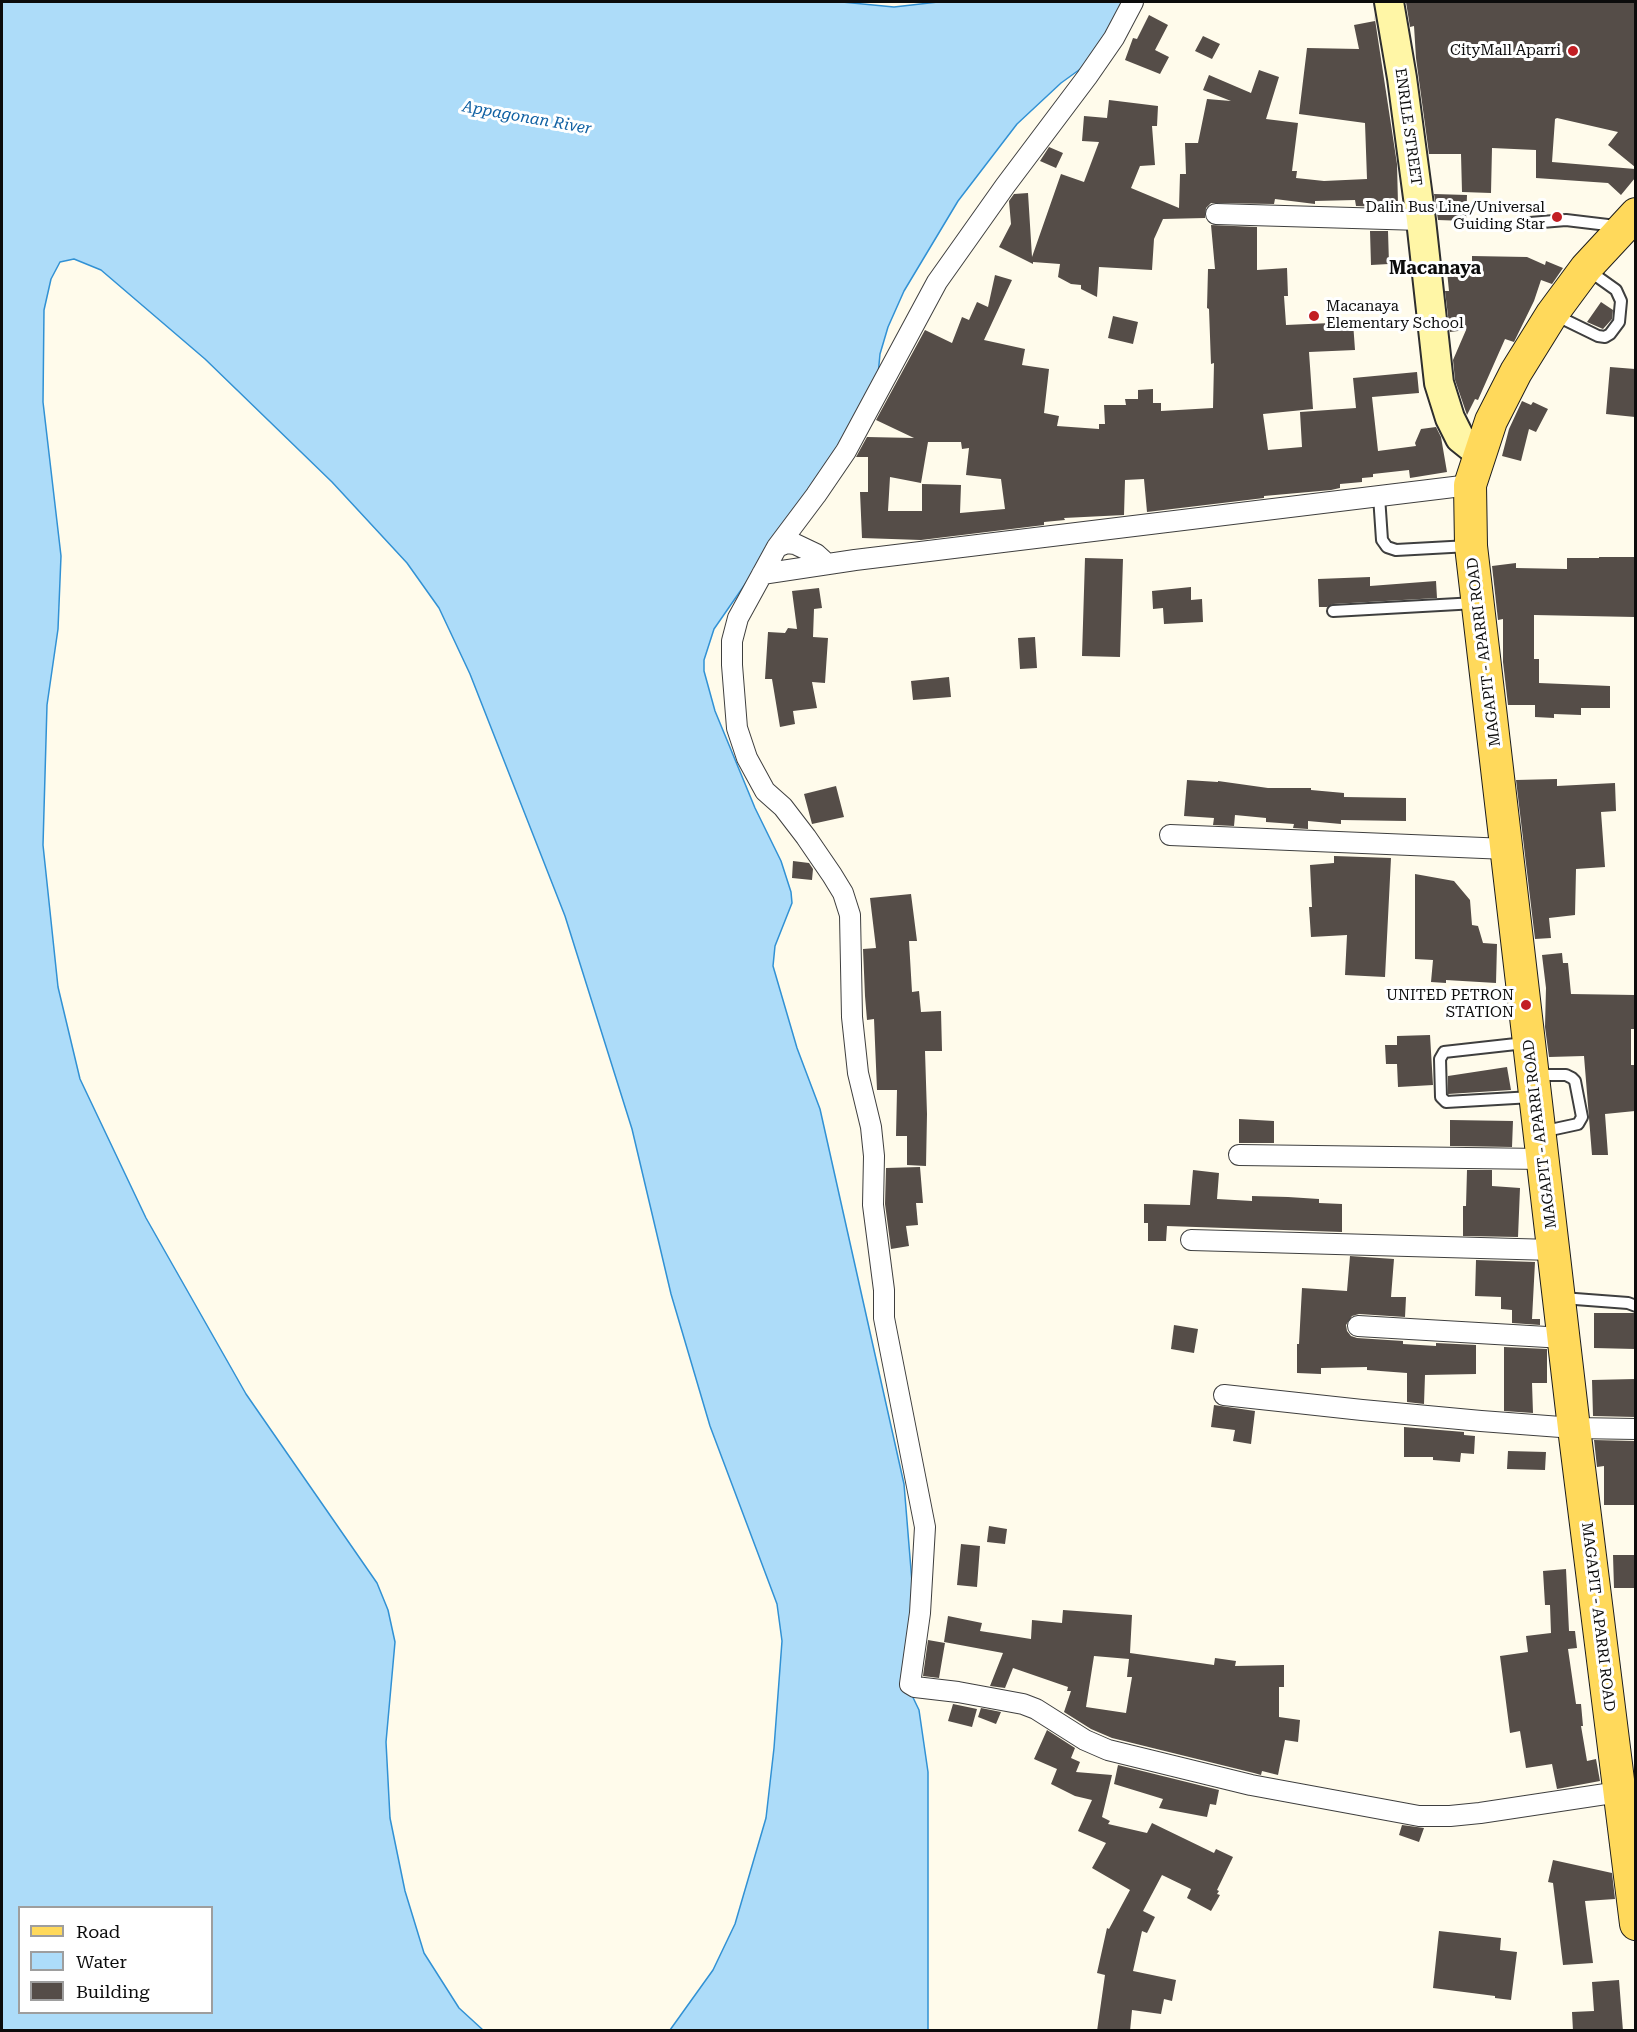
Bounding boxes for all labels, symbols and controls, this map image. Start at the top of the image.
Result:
place label: CityMall Aparri [1450,42,1561,60]
marker: CityMall Aparri [1566,44,1580,58]
street label: ENRILE STREET [1391,67,1425,187]
water label: Appagonan River [461,97,593,139]
place label: Dalin Bus Line/Universal Guiding Star [1365,199,1545,234]
marker: Dalin Bus Line/Universal Guiding Star [1550,210,1564,224]
district label: Macanaya [1389,258,1481,280]
place label: Macanaya Elementary School [1326,298,1464,333]
marker: Macanaya Elementary School [1307,309,1321,323]
street label: MAGAPIT - APARRI ROAD [1463,556,1505,748]
place label: UNITED PETRON STATION [1386,987,1514,1022]
marker: UNITED PETRON STATION [1519,998,1533,1012]
street label: MAGAPIT - APARRI ROAD [1519,1038,1561,1230]
street label: MAGAPIT - APARRI ROAD [1577,1521,1619,1713]
legend [18,1906,213,2014]
text: Road [76,1921,120,1942]
text: Water [76,1951,127,1972]
text: Building [76,1981,150,2002]

